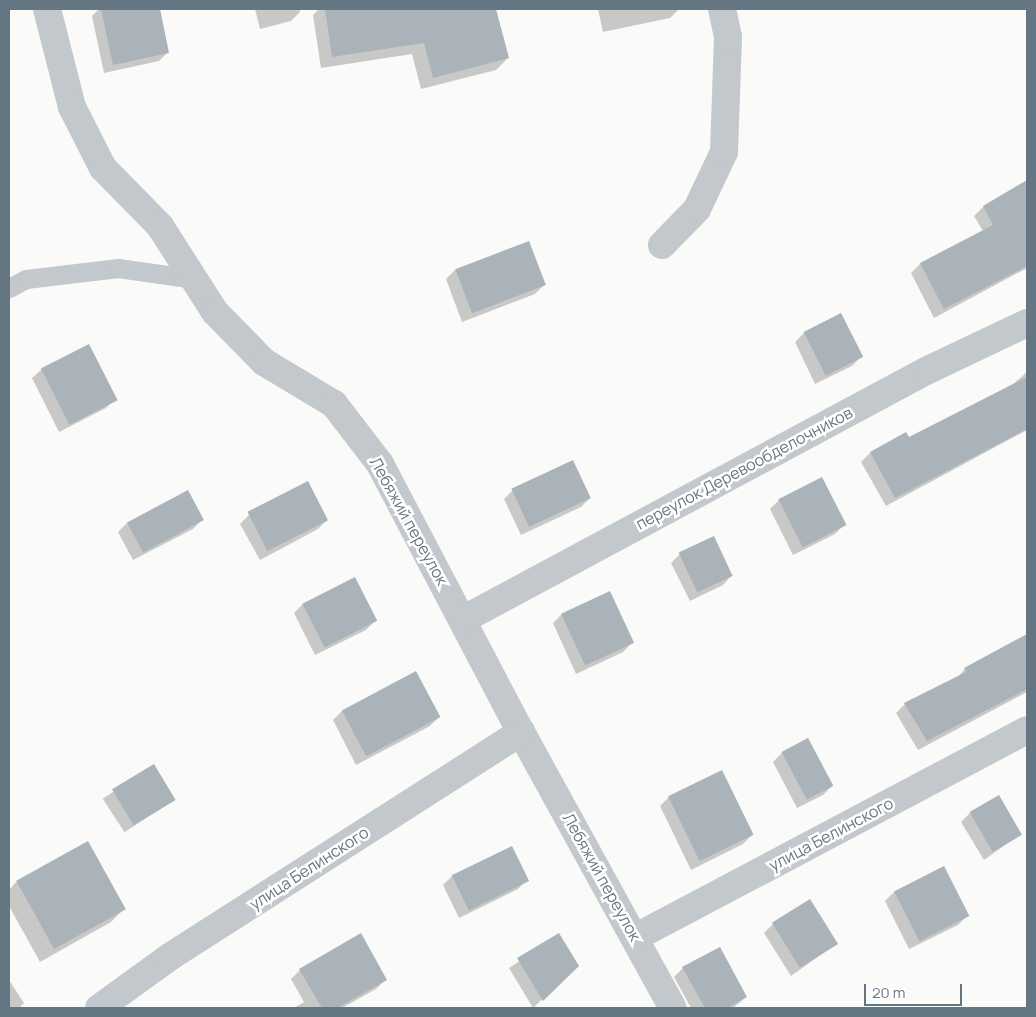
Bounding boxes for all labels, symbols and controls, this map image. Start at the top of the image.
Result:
street label: переулок Деревообделочников [632,403,856,533]
street label: Лебяжий переулок [366,454,452,588]
street label: улица Белинского [766,793,896,875]
street label: Лебяжий переулок [559,810,645,944]
street label: улица Белинского [246,822,372,914]
scale bar [866,974,964,1006]
text: 20 m [872,982,905,1003]

